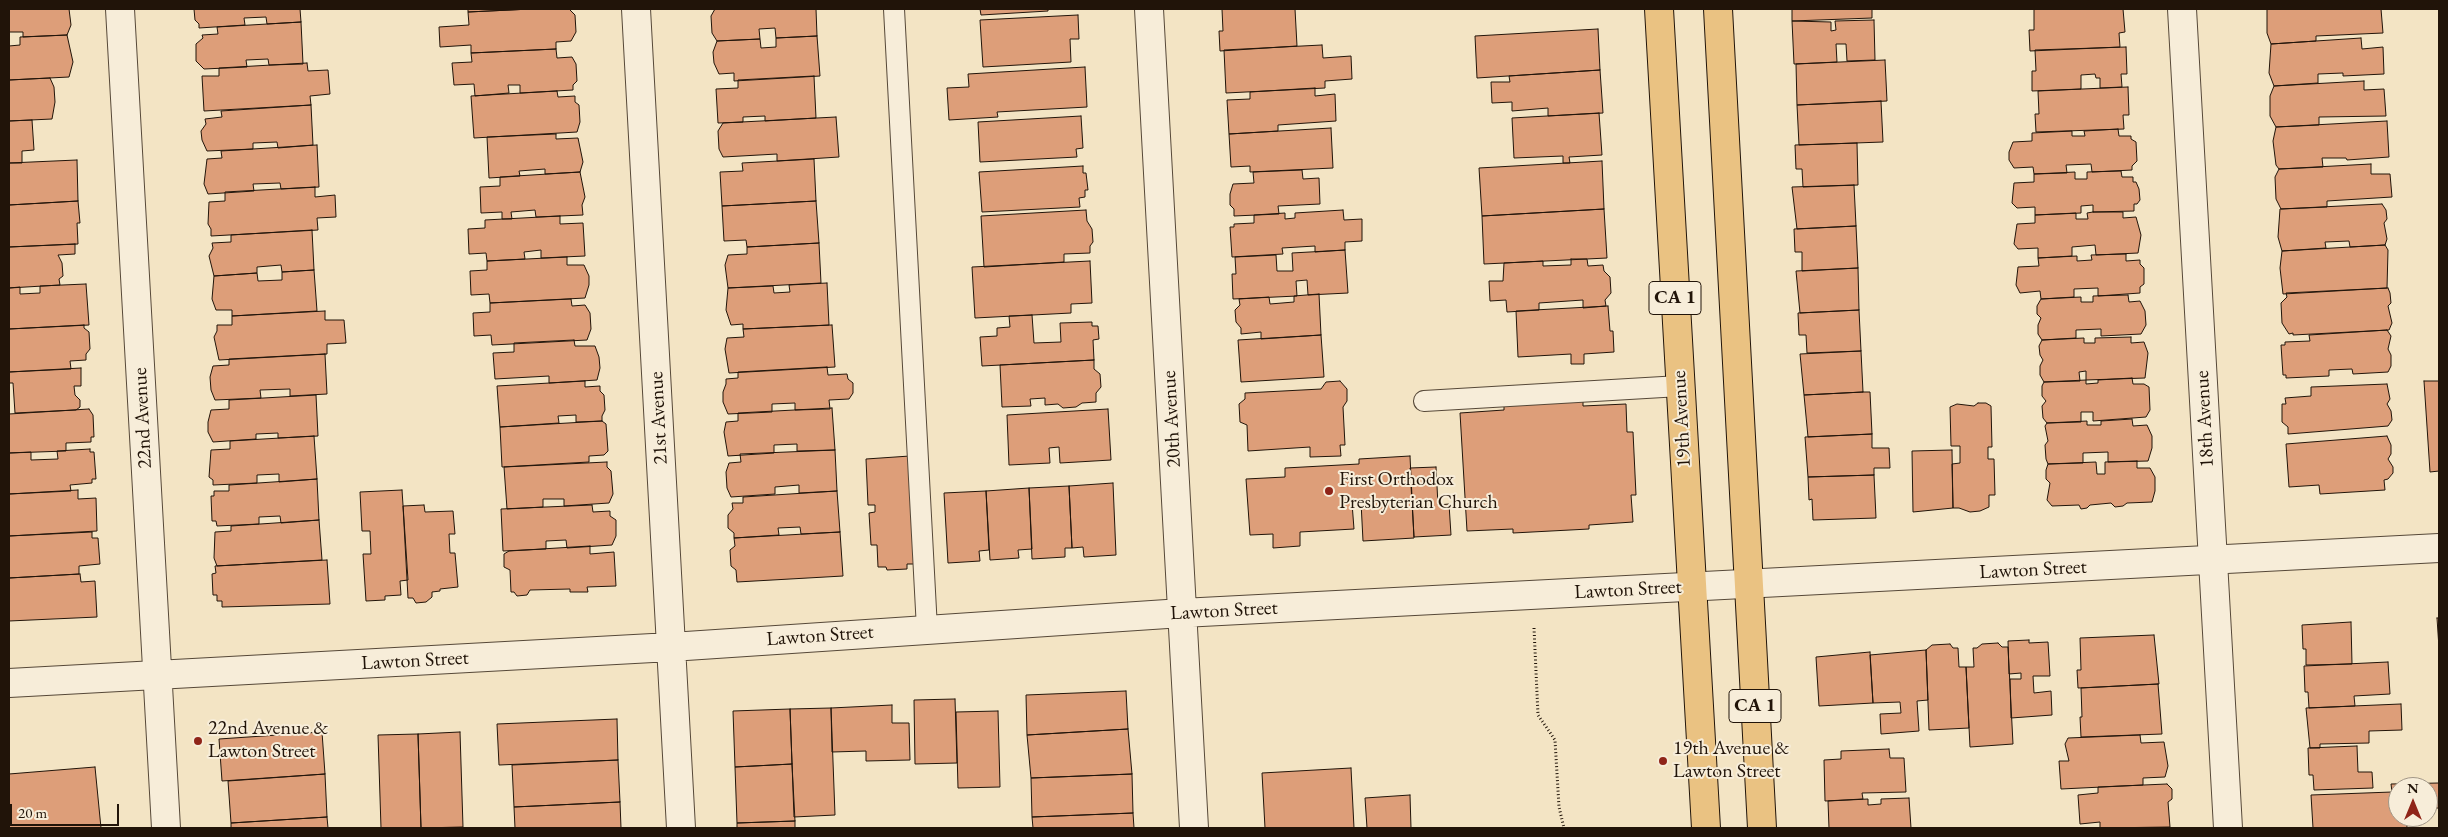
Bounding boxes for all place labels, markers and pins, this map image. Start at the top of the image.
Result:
place label: First Orthodox Presbyterian Church [1339,468,1498,515]
marker: First Orthodox Presbyterian Church [1323,485,1335,497]
place label: 22nd Avenue & Lawton Street [208,717,328,764]
marker: 22nd Avenue & Lawton Street [192,735,204,747]
place label: 19th Avenue & Lawton Street [1673,737,1789,784]
marker: 19th Avenue & Lawton Street [1657,755,1669,767]

